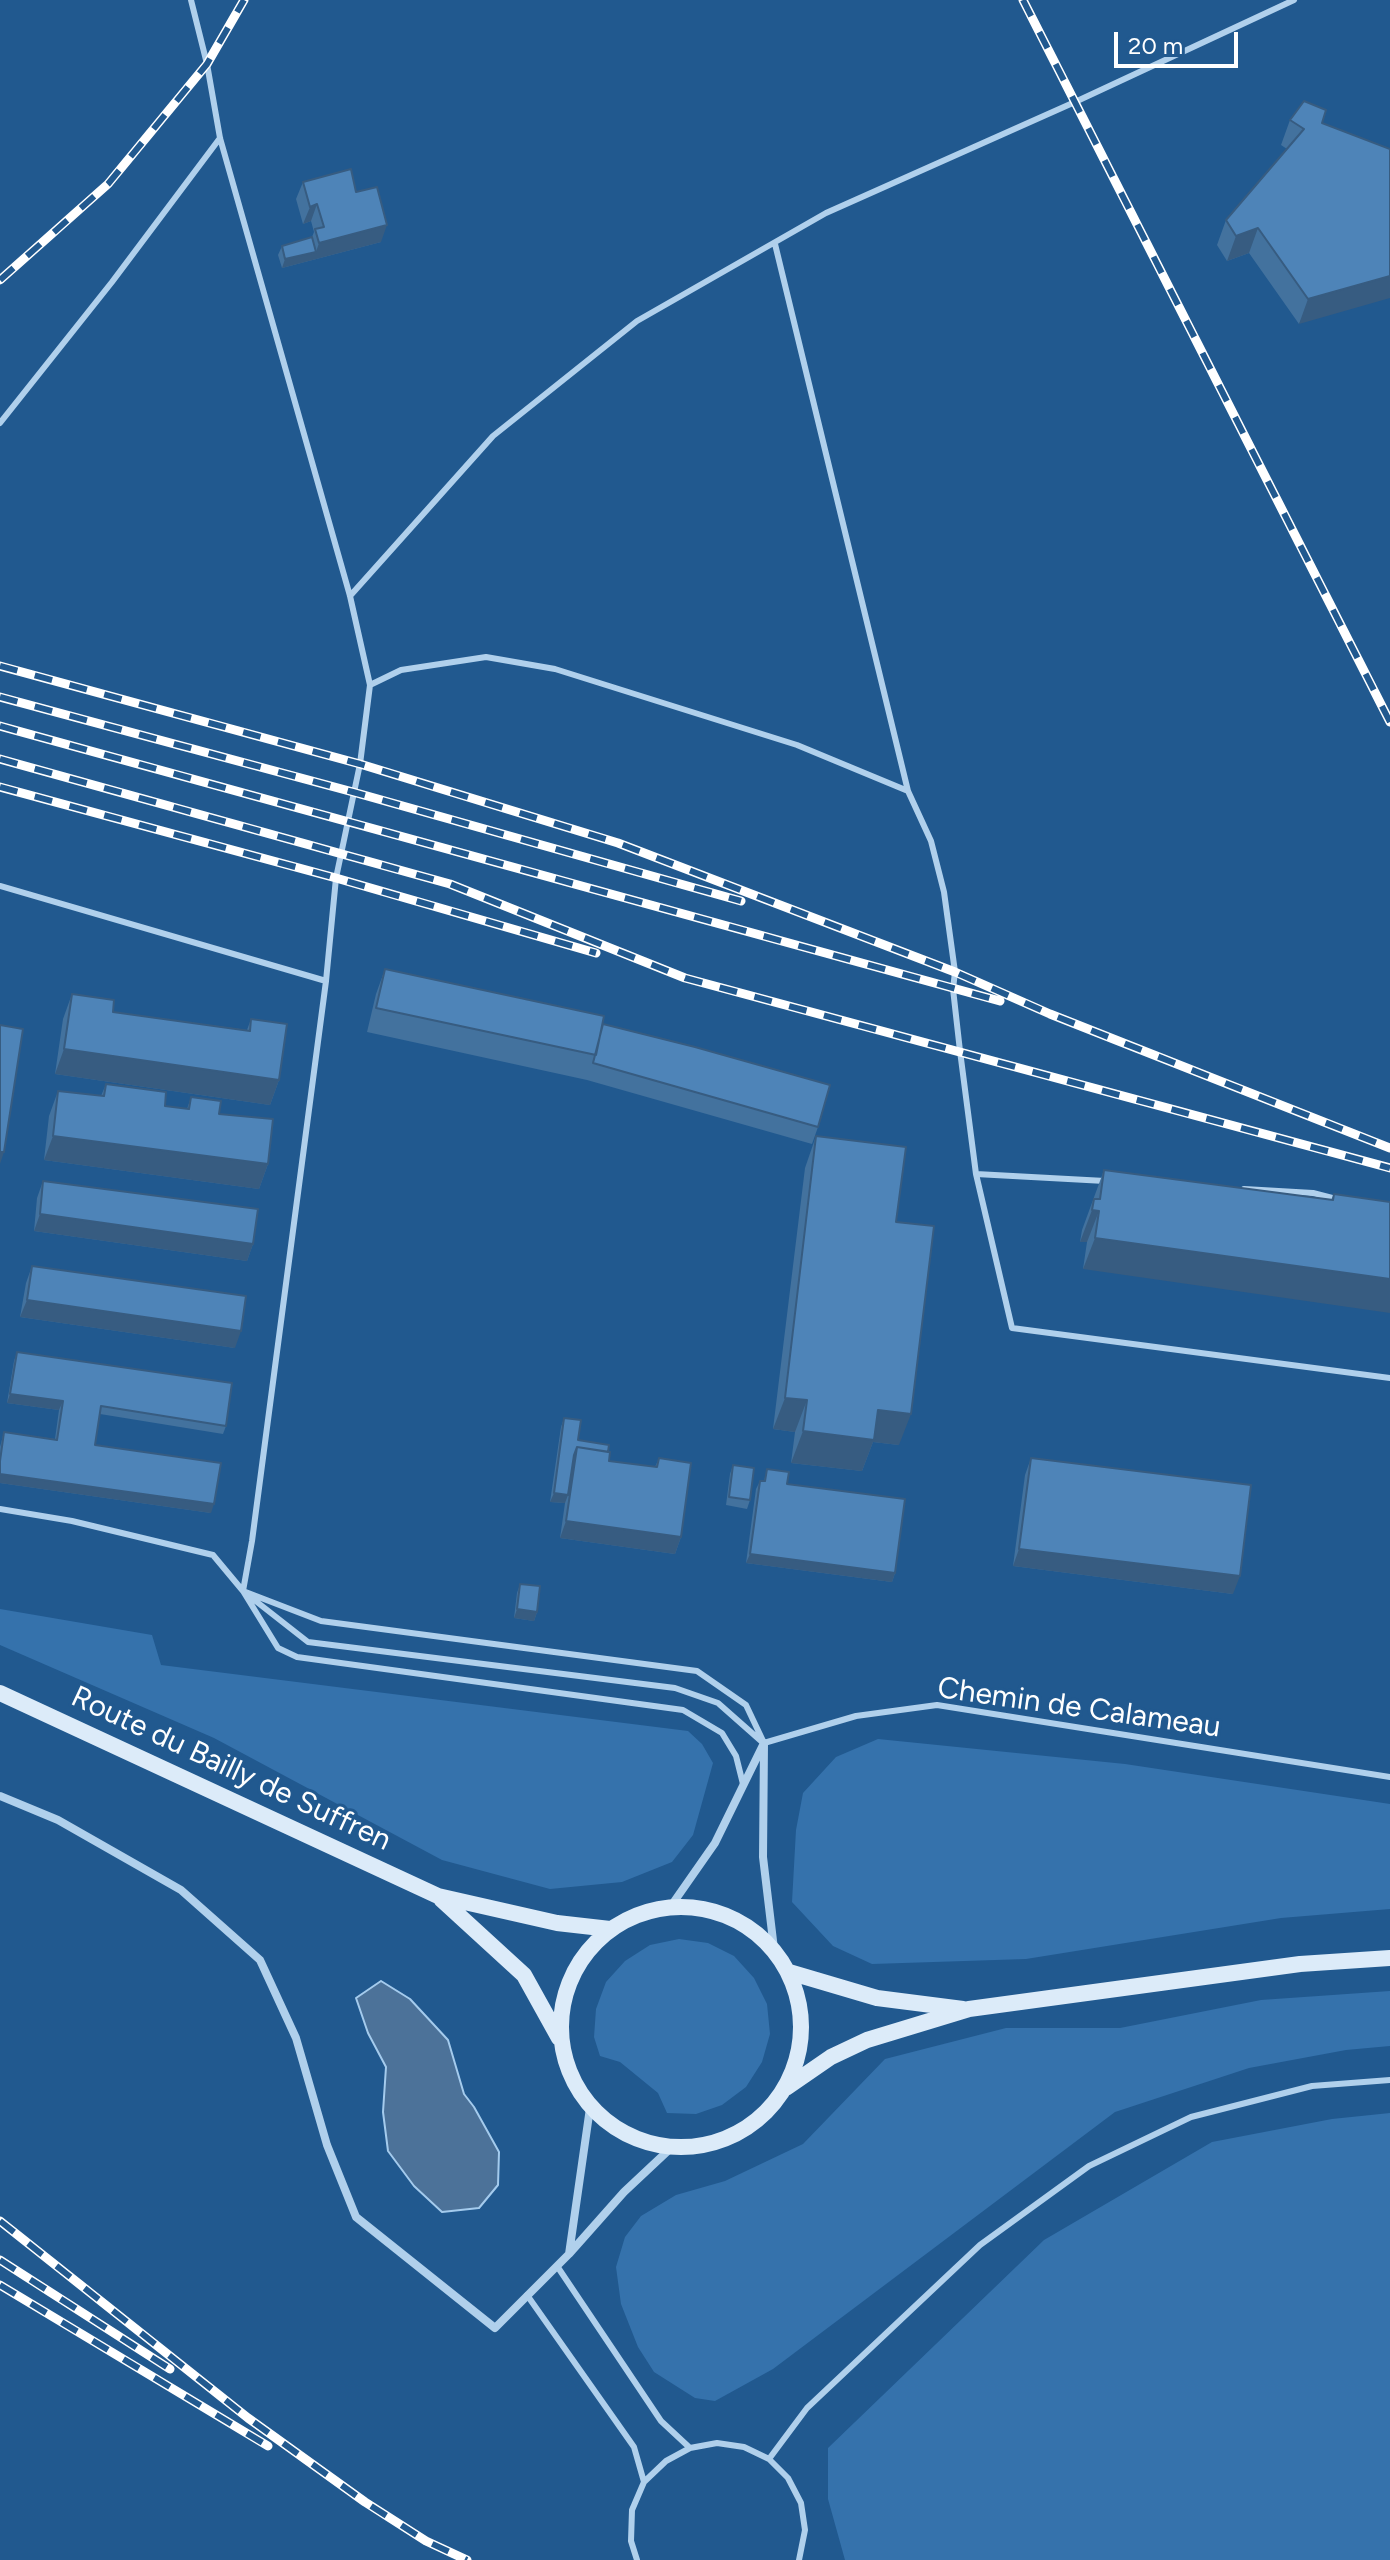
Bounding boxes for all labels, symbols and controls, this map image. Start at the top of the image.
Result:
scale bar [1118,16,1242,66]
text: 20 m [1128,31,1183,60]
street label: Chemin de Calameau [935,1670,1223,1746]
street label: Route du Bailly de Suffren [65,1679,397,1859]

